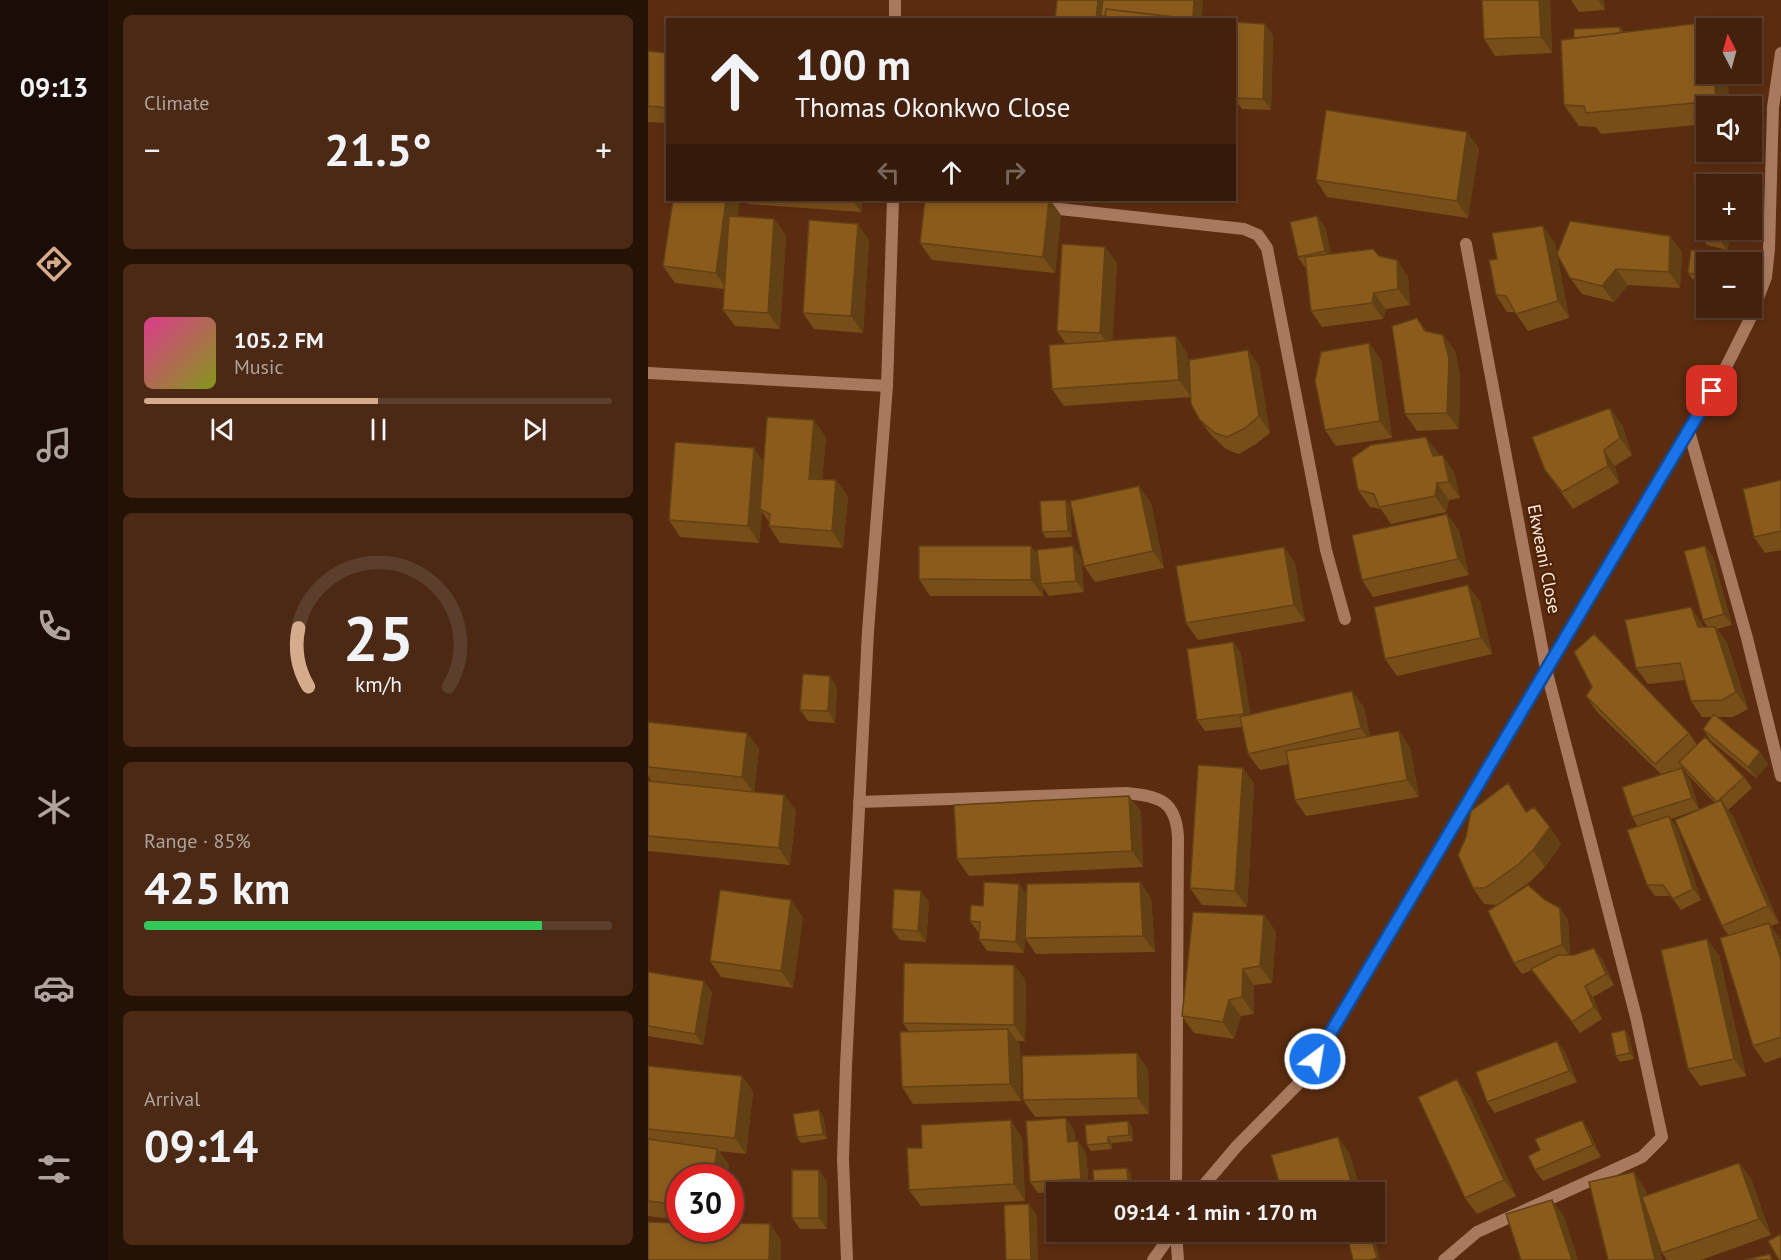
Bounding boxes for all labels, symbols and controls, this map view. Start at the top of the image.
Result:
north arrow [1696,18,1762,84]
map controls [1696,18,1762,318]
text: 100 m [795,37,911,92]
icon: ahead [696,42,774,120]
text: 09:13 [20,70,88,104]
text: Climate [144,90,210,116]
text: Thomas Okonkwo Close [795,90,1070,124]
button: sound [1696,96,1762,162]
text: 21.5° [324,120,432,178]
text: − [144,128,161,171]
text: + [595,128,612,171]
icon: left [872,156,905,189]
icon: ahead [935,156,968,189]
icon: right [998,156,1031,189]
button: + [1696,174,1762,240]
icon: directions [33,243,75,285]
button: − [1696,252,1762,318]
text: 105.2 FM [234,326,324,354]
text: Music [234,354,283,380]
pin [1686,365,1737,416]
icon: arrive [1695,374,1728,407]
icon: previous [206,413,239,446]
icon: pause [362,413,395,446]
icon: next [518,413,551,446]
icon: music [33,424,75,466]
street label: Ekweani Close [1523,502,1566,615]
text: 25 [343,597,413,678]
icon: phone [33,605,75,647]
text: km/h [354,670,401,698]
icon: climate [33,786,75,828]
text: Range · 85% [144,828,251,854]
text: 425 km [144,858,290,916]
icon: car [33,967,75,1009]
position arrow [1283,1027,1347,1091]
text: Arrival [144,1086,200,1112]
text: 09:14 [144,1116,258,1174]
icon: filters [33,1148,75,1190]
speed limit sign: 30 [666,1164,744,1242]
text: 09:14 · 1 min · 170 m [1114,1198,1317,1226]

